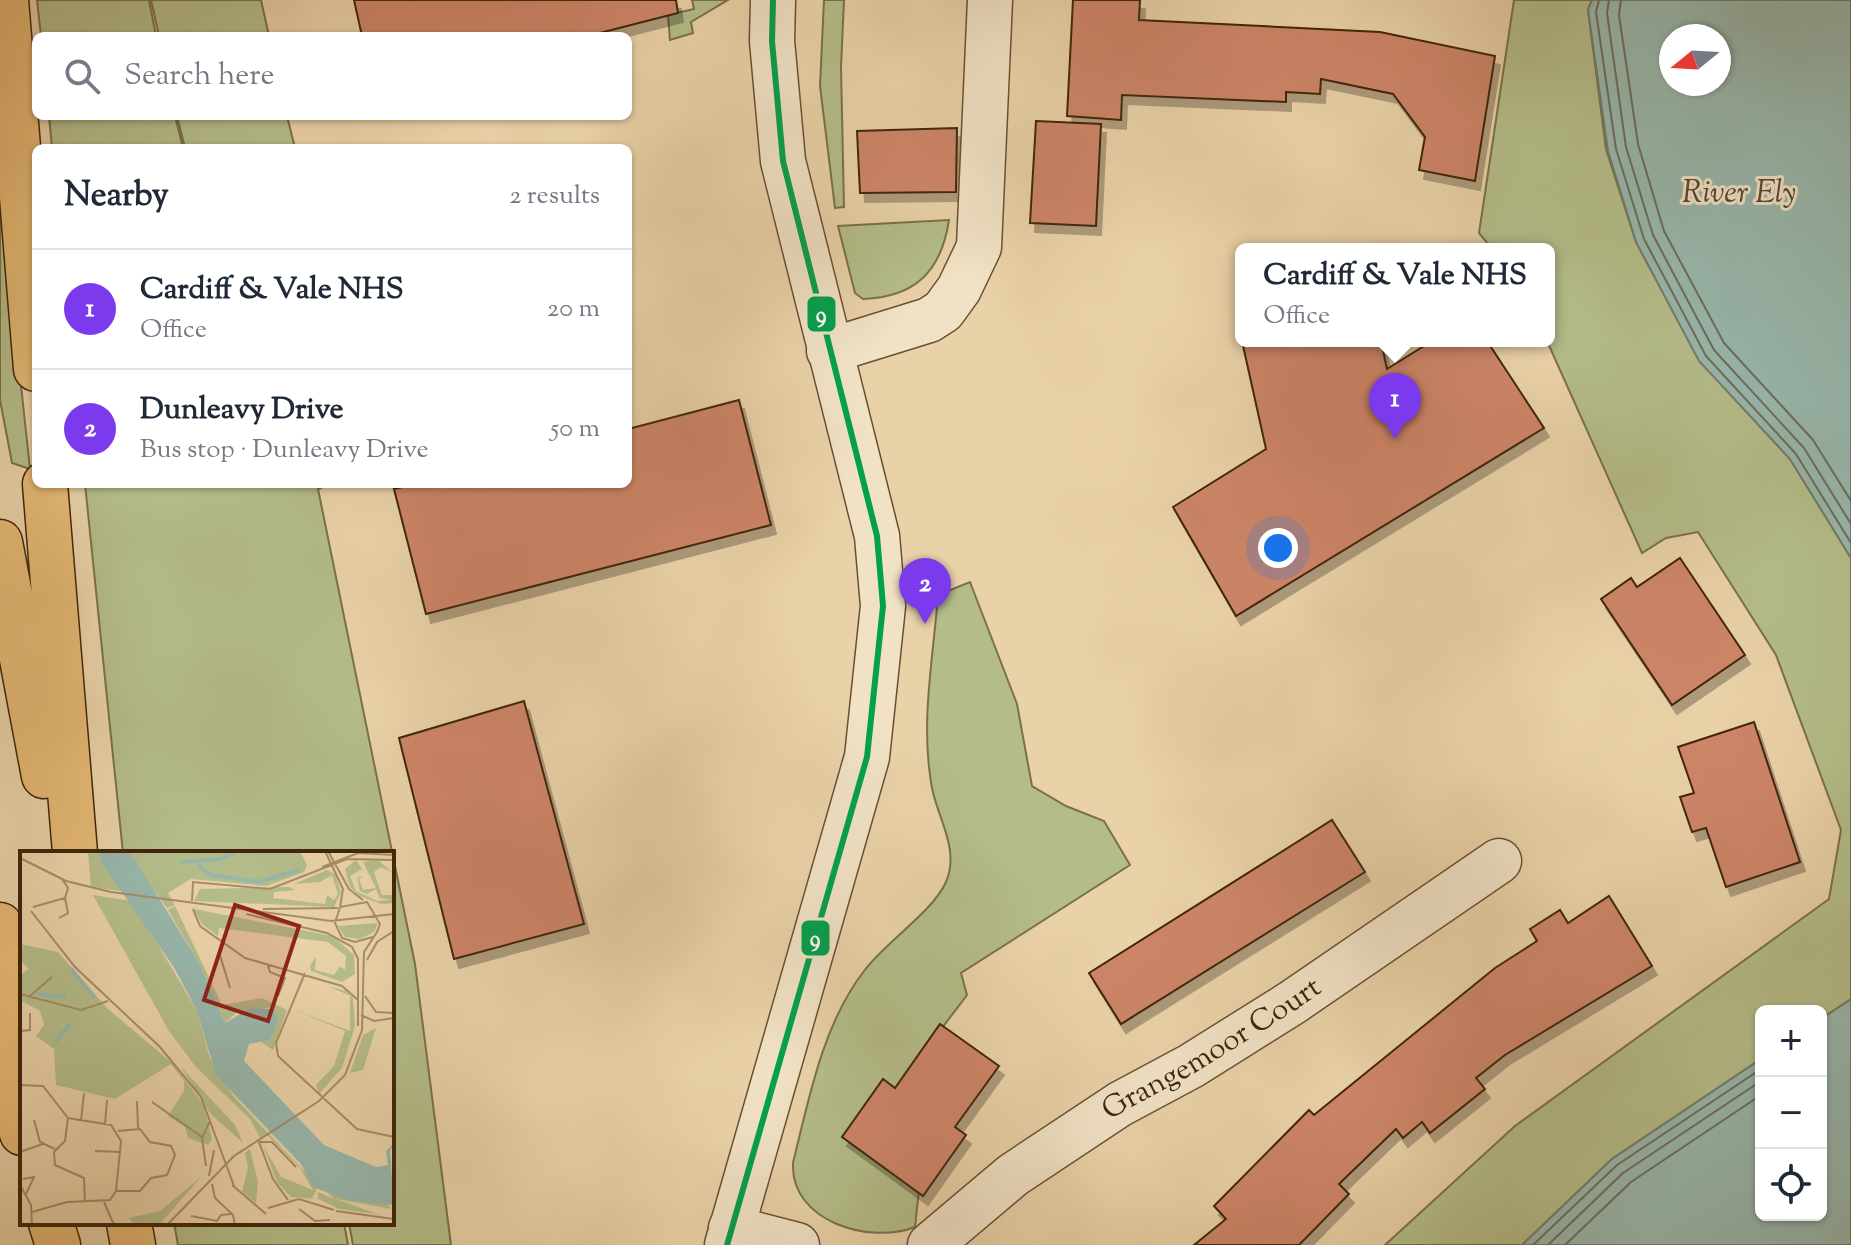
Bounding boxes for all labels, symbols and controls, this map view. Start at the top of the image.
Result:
north arrow [1659,24,1731,96]
search box [32,32,632,120]
icon: search [60,54,104,98]
text: Search here [124,55,274,98]
water label: River Ely [1682,171,1796,217]
text: Nearby [64,172,169,221]
text: 2 results [509,178,600,215]
popup [1235,243,1555,347]
text: Cardiff & Vale NHS [1263,255,1527,298]
text: Cardiff & Vale NHS [140,269,404,312]
text: 1 [86,291,94,328]
text: 20 m [547,291,600,328]
line badge: 9 [806,295,837,333]
text: Office [1263,298,1330,335]
text: 9 [816,301,827,333]
text: Office [140,312,207,349]
pin: 1 [1369,373,1421,439]
text: Dunleavy Drive [140,389,343,432]
text: 2 [84,411,96,448]
text: 50 m [550,411,600,448]
text: Bus stop · Dunleavy Drive [140,432,429,469]
your location [1258,528,1298,568]
pin: 2 [899,558,951,624]
inset map [20,851,394,1225]
line badge: 9 [800,919,831,957]
text: 9 [810,925,821,957]
street label: Grangemoor Court [1093,967,1330,1132]
map controls [1755,1005,1827,1221]
button: + [1755,1005,1827,1077]
button: − [1755,1077,1827,1149]
button: locate [1755,1149,1827,1221]

